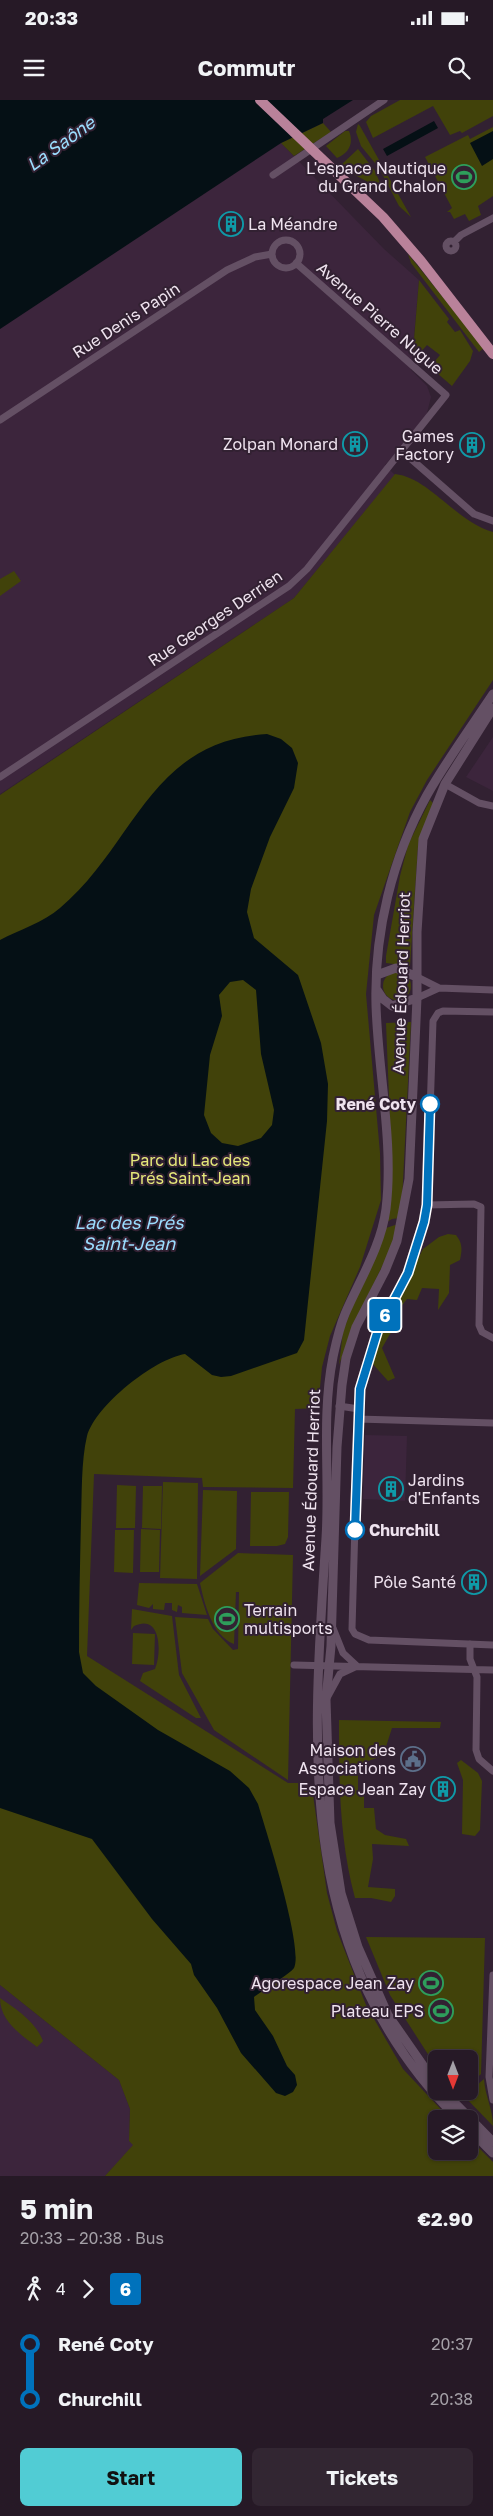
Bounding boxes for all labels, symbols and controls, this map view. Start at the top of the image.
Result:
text: 20:33 [25,6,78,29]
icon: menu [20,54,48,82]
text: Commutr [198,54,295,81]
icon: search [445,54,473,82]
water label: La Saône [22,110,100,175]
place label: L'espace Nautique du Grand Chalon [306,158,446,196]
sports icon: L'espace Nautique du Grand Chalon [451,164,477,190]
building icon: La Méandre [218,211,244,237]
place label: La Méandre [248,214,337,234]
street label: Avenue Pierre Nugue [313,258,447,378]
street label: Rue Denis Papin [69,278,183,362]
place label: Games Factory [395,426,454,464]
building icon: Zolpan Monard [342,431,368,457]
building icon: Games Factory [459,432,485,458]
place label: Zolpan Monard [223,434,338,454]
street label: Rue Georges Derrien [144,566,286,670]
street label: Avenue Édouard Herriot [388,892,414,1074]
place label: René Coty [336,1094,416,1114]
marker: René Coty [420,1094,440,1114]
park label: Parc du Lac des Prés Saint-Jean [130,1150,250,1188]
water label: Lac des Prés Saint-Jean [74,1211,185,1254]
line badge: 6 [369,1299,401,1331]
text: 6 [379,1304,391,1326]
street label: Avenue Édouard Herriot [298,1389,324,1571]
place label: Jardins d'Enfants [408,1470,480,1508]
building icon: Jardins d'Enfants [378,1476,404,1502]
marker: Churchill [345,1520,365,1540]
place label: Churchill [369,1520,440,1540]
building icon: Pôle Santé [461,1569,487,1595]
place label: Pôle Santé [373,1572,456,1592]
place label: Terrain multisports [244,1600,333,1638]
sports icon: Terrain multisports [214,1606,240,1632]
place label: Maison des Associations [298,1740,396,1778]
public building icon: Maison des Associations [400,1746,426,1772]
building icon: Espace Jean Zay [430,1776,456,1802]
place label: Espace Jean Zay [299,1779,426,1799]
sports icon: Agorespace Jean Zay [418,1970,444,1996]
place label: Agorespace Jean Zay [251,1973,414,1993]
sports icon: Plateau EPS [428,1998,454,2024]
place label: Plateau EPS [331,2001,424,2021]
north arrow [428,2050,478,2100]
map controls [428,2050,478,2160]
button: layers [428,2110,478,2160]
text: 5 min [20,2192,93,2225]
text: €2.90 [418,2207,473,2230]
text: 20:33 – 20:38 · Bus [20,2228,164,2248]
icon: walk [20,2275,48,2303]
icon: forward [74,2275,102,2303]
text: 6 [120,2278,131,2300]
text: 4 [56,2279,66,2299]
text: René Coty [58,2332,154,2355]
text: 20:37 [431,2334,473,2354]
text: Churchill [58,2387,142,2410]
text: 20:38 [430,2389,473,2409]
button: Start [20,2448,242,2506]
button: Tickets [252,2448,473,2506]

